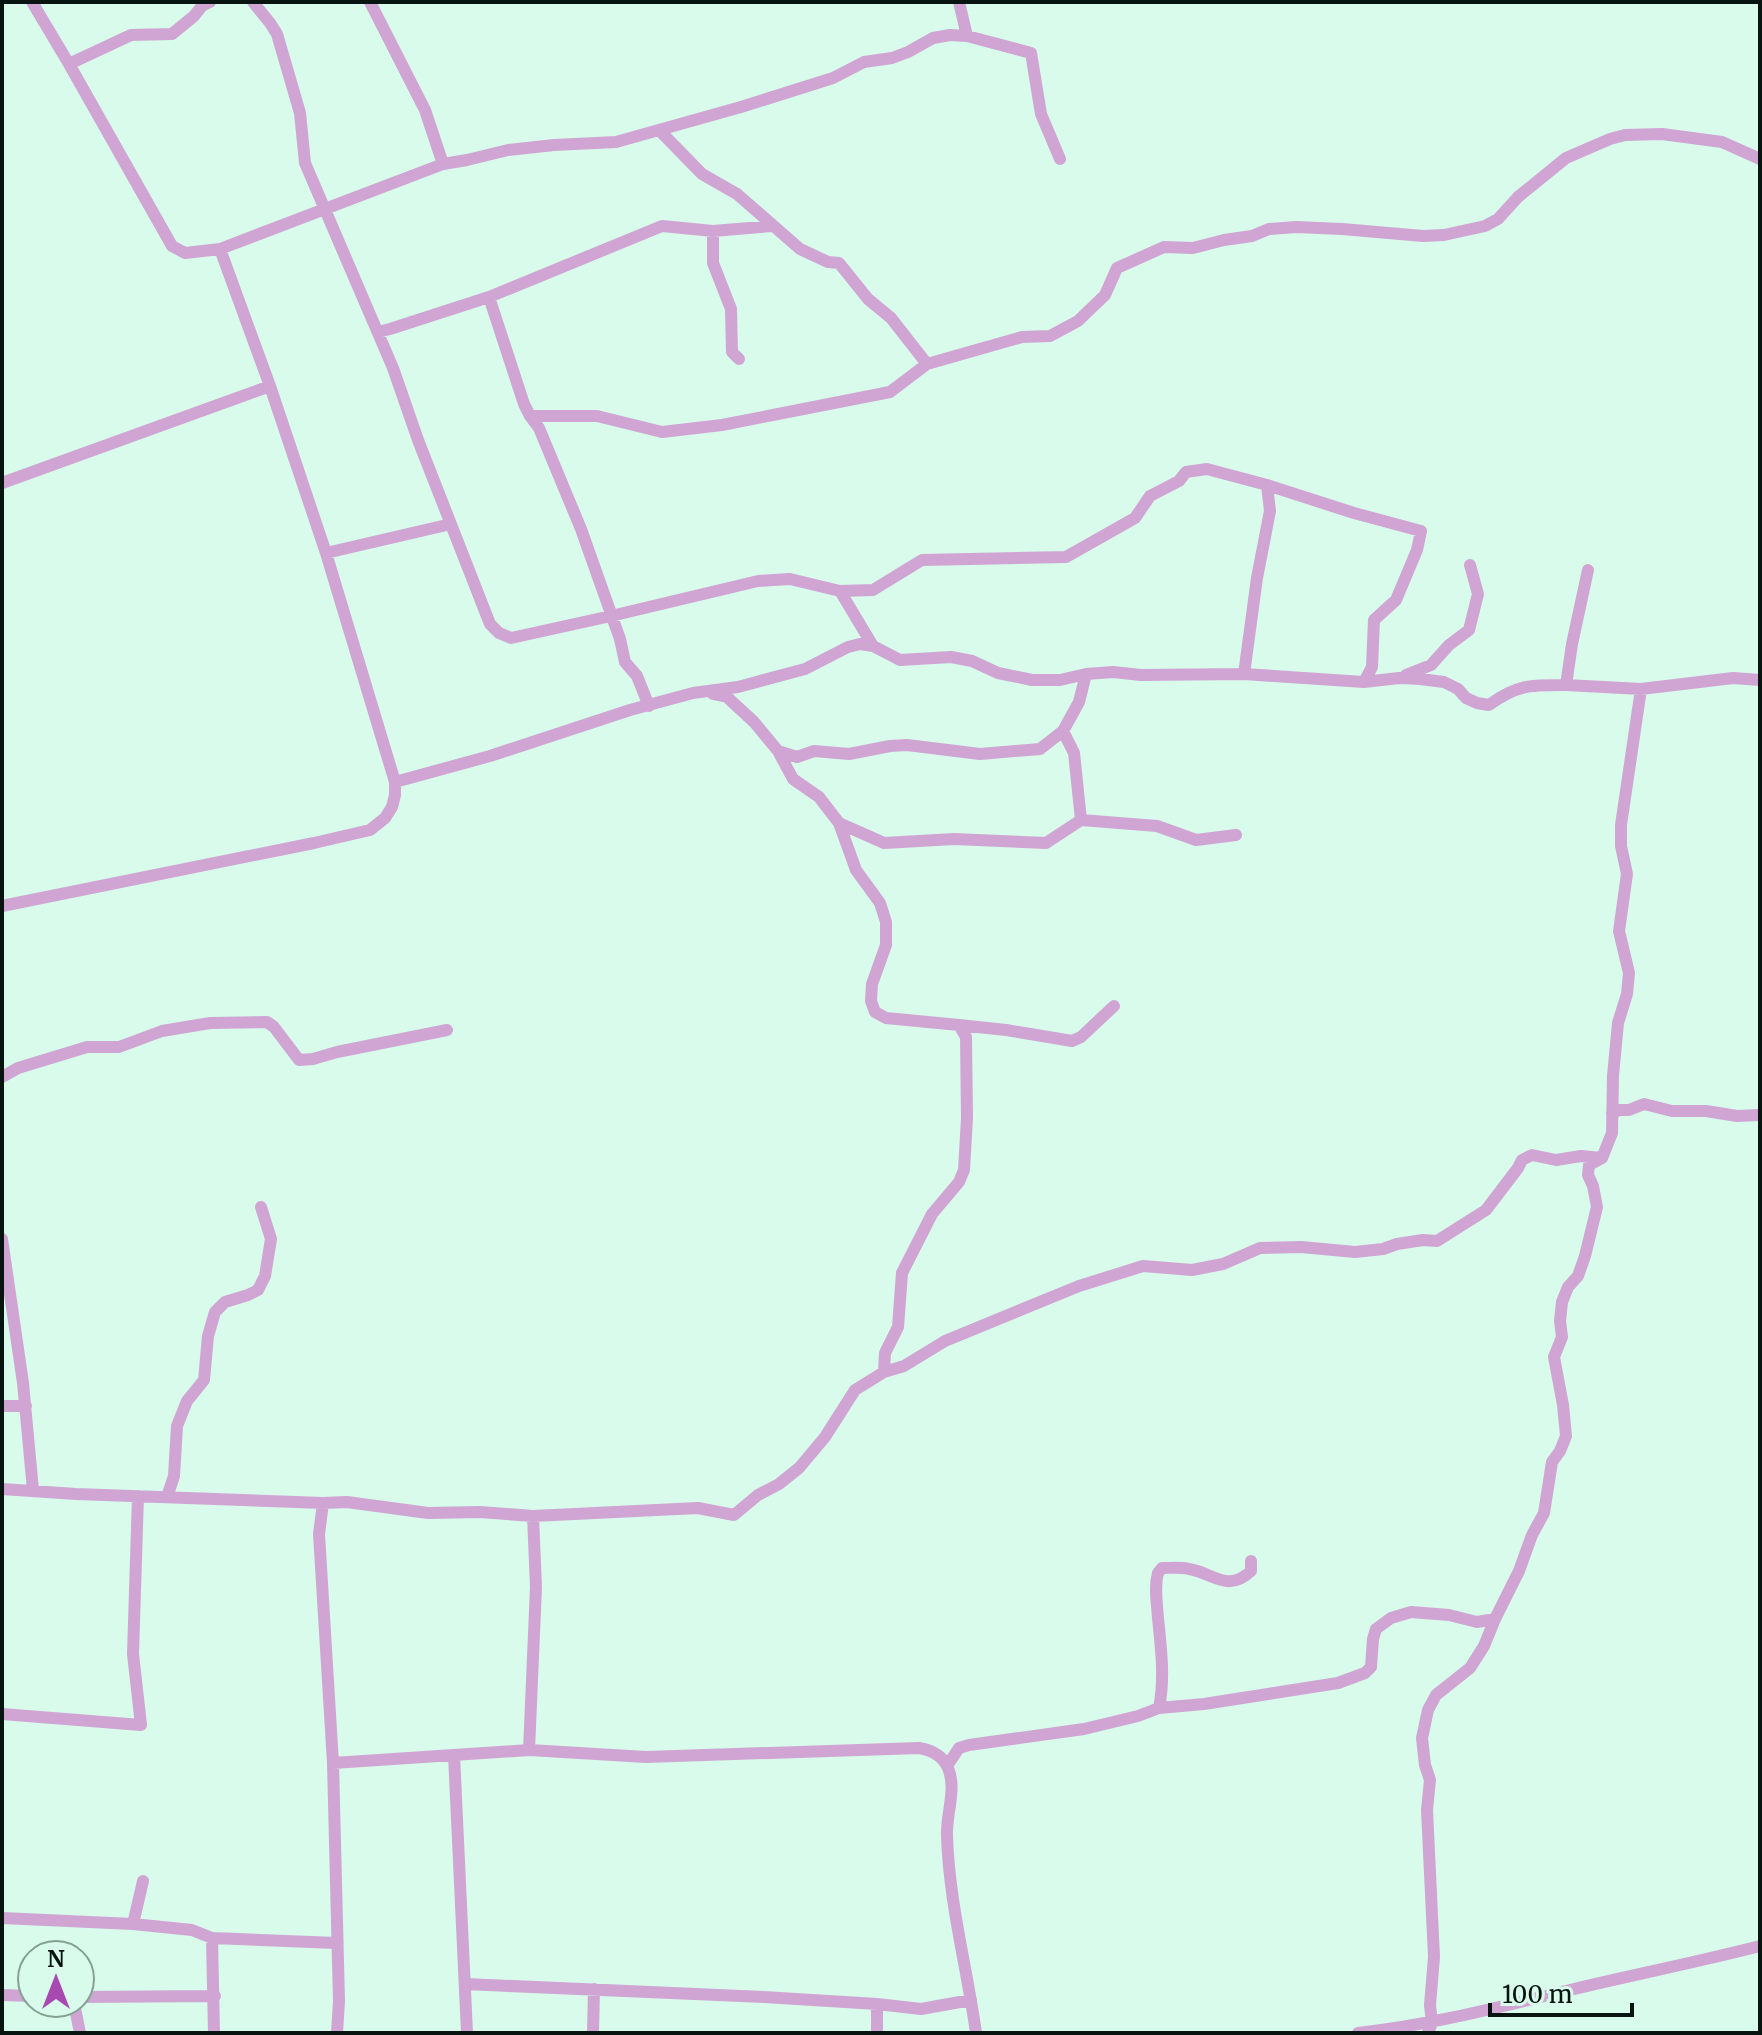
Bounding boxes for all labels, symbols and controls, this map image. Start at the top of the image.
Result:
north arrow [16,1939,96,2019]
text: N [47,1945,65,1973]
scale bar [1490,1967,1632,2017]
text: 100 m [1502,1979,1573,2010]

